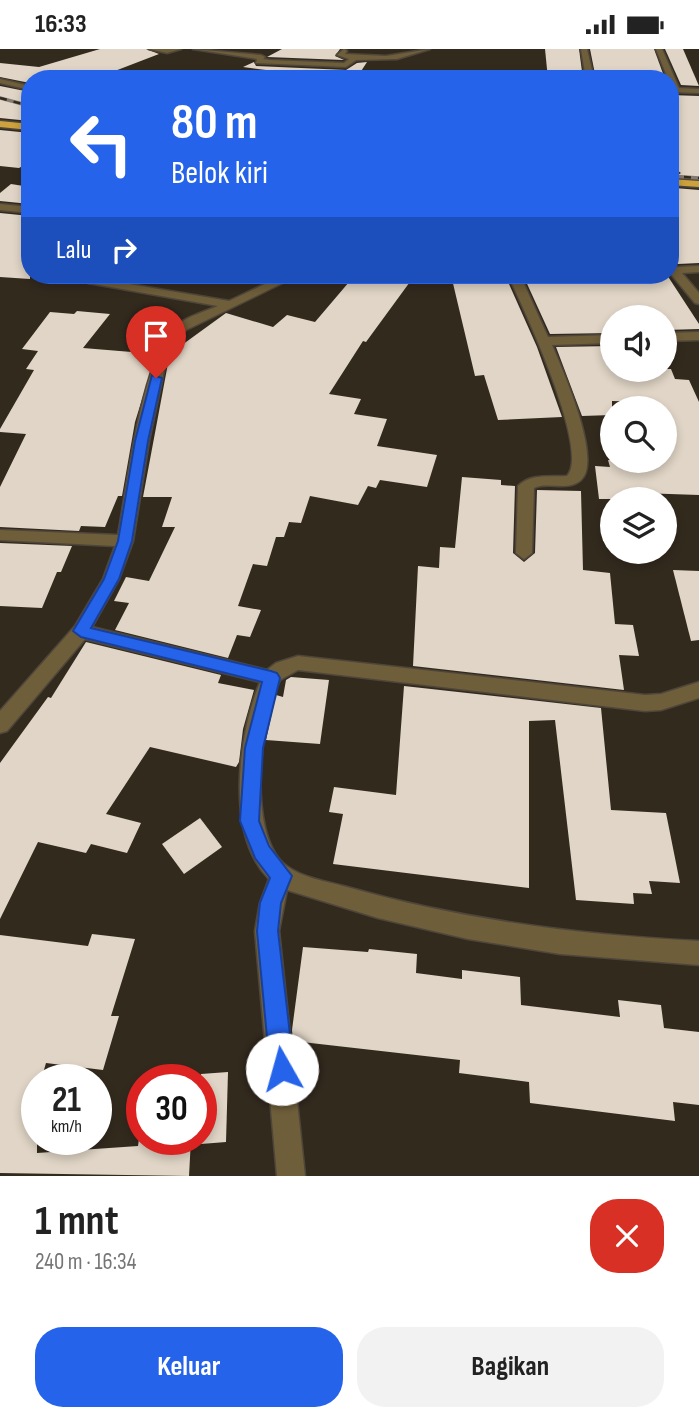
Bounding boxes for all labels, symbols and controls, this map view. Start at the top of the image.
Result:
text: 16:33 [35,9,87,40]
text: 80 m [171,94,258,153]
icon: left [56,98,147,189]
text: Belok kiri [171,154,268,193]
icon: right [105,231,143,269]
text: Lalu [56,235,91,266]
map controls [600,305,677,564]
button: sound [600,305,677,382]
pin [126,306,186,378]
icon: arrive [137,317,175,355]
button: search [600,396,677,473]
button: layers [600,487,677,564]
position arrow [245,1032,319,1106]
speed limit sign: 30 [126,1064,217,1155]
text: 21 [52,1079,81,1122]
text: km/h [51,1116,82,1137]
text: 1 mnt [35,1196,119,1247]
button: close [590,1199,664,1273]
text: 240 m · 16:34 [35,1248,136,1276]
button: Keluar [35,1327,343,1407]
button: Bagikan [357,1327,664,1407]

